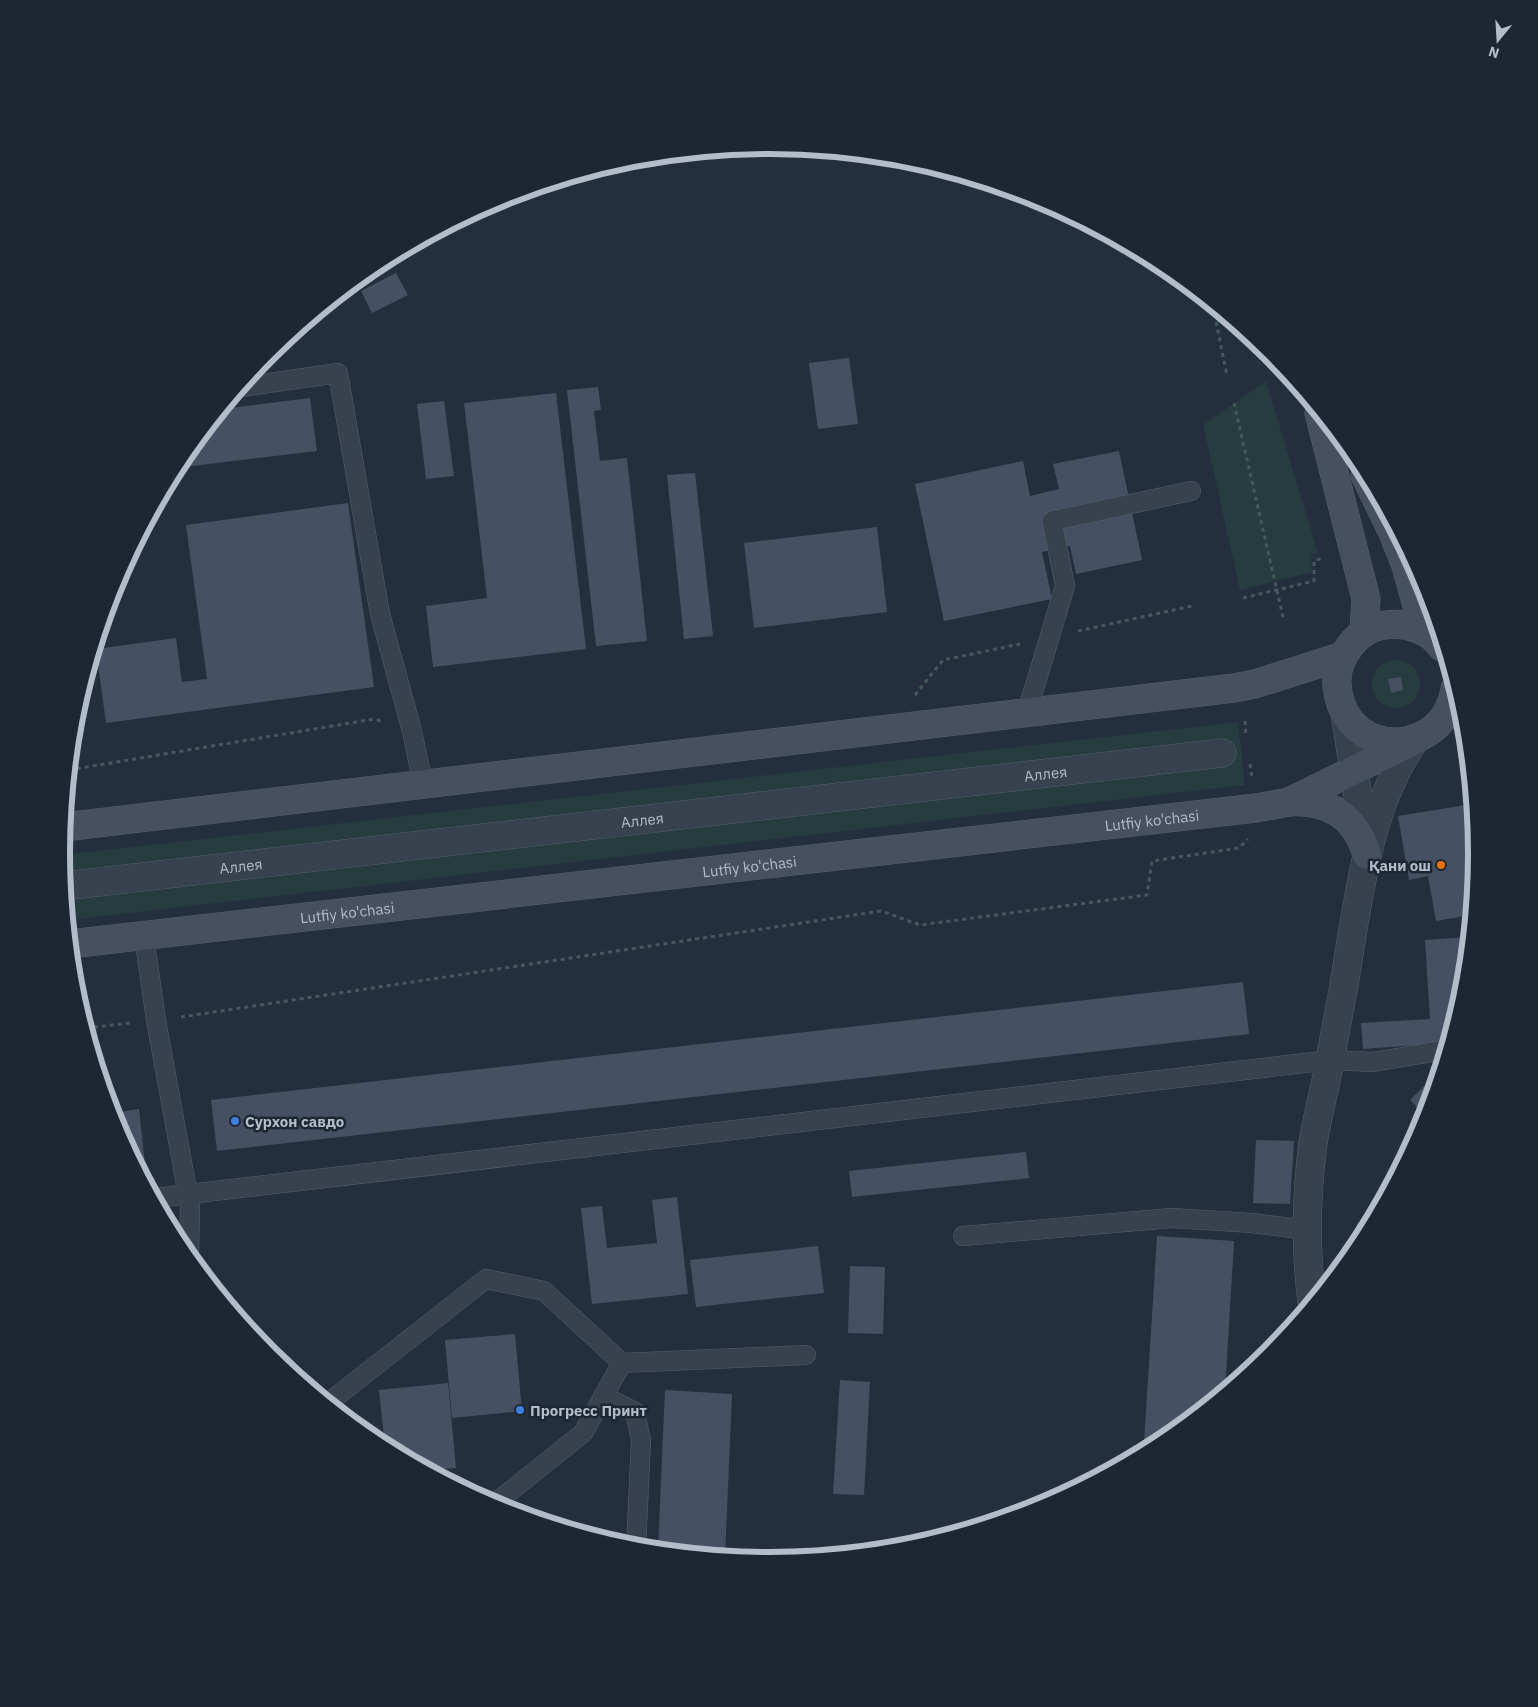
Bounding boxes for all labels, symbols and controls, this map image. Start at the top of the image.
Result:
north arrow [1473,15,1523,65]
text: N [1486,42,1502,62]
street label: Аллея [1023,761,1068,785]
street label: Lutfiy ko'chasi [1104,805,1200,835]
street label: Аллея [620,808,665,831]
street label: Lutfiy ko'chasi [701,851,798,881]
street label: Аллея [218,854,263,878]
place label: Қани ош [1369,856,1431,875]
marker: Қани ош [1435,859,1447,871]
street label: Lutfiy ko'chasi [299,897,395,927]
place label: Сурхон савдо [245,1112,344,1131]
marker: Сурхон савдо [229,1115,241,1127]
place label: Прогресс Принт [530,1401,648,1420]
marker: Прогресс Принт [514,1404,526,1416]

